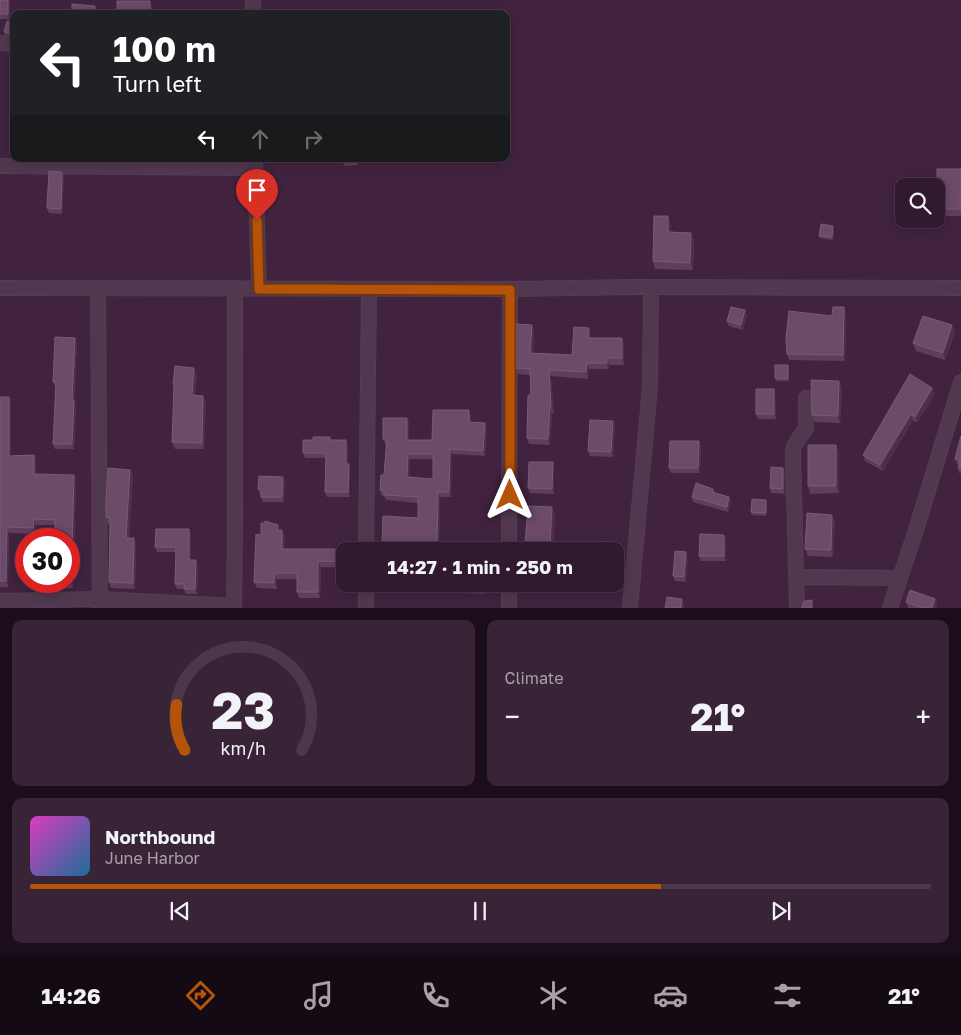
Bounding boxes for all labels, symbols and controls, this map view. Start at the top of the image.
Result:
text: 100 m [113,28,216,70]
icon: left [30,30,95,95]
text: Turn left [113,70,202,97]
icon: left [193,125,221,153]
icon: ahead [246,125,274,153]
icon: right [299,125,327,153]
pin [236,169,278,220]
icon: arrive [243,176,271,204]
map controls [895,178,945,228]
button: search [895,178,945,228]
position arrow [483,468,535,520]
speed limit sign: 30 [15,528,80,593]
text: 14:27 · 1 min · 250 m [387,555,573,578]
text: Climate [505,668,564,688]
text: 23 [212,678,275,740]
text: 21° [690,694,745,739]
text: − [505,700,520,733]
text: + [916,700,931,733]
text: km/h [221,737,266,759]
text: Northbound [105,825,215,848]
text: June Harbor [105,848,200,868]
icon: previous [166,897,194,925]
icon: pause [466,897,494,925]
icon: next [767,897,795,925]
icon: directions [183,978,218,1013]
icon: music [301,978,336,1013]
icon: phone [418,978,453,1013]
icon: climate [536,978,571,1013]
icon: car [653,978,688,1013]
icon: filters [770,978,805,1013]
text: 14:26 [41,982,101,1009]
text: 21° [888,982,920,1009]

